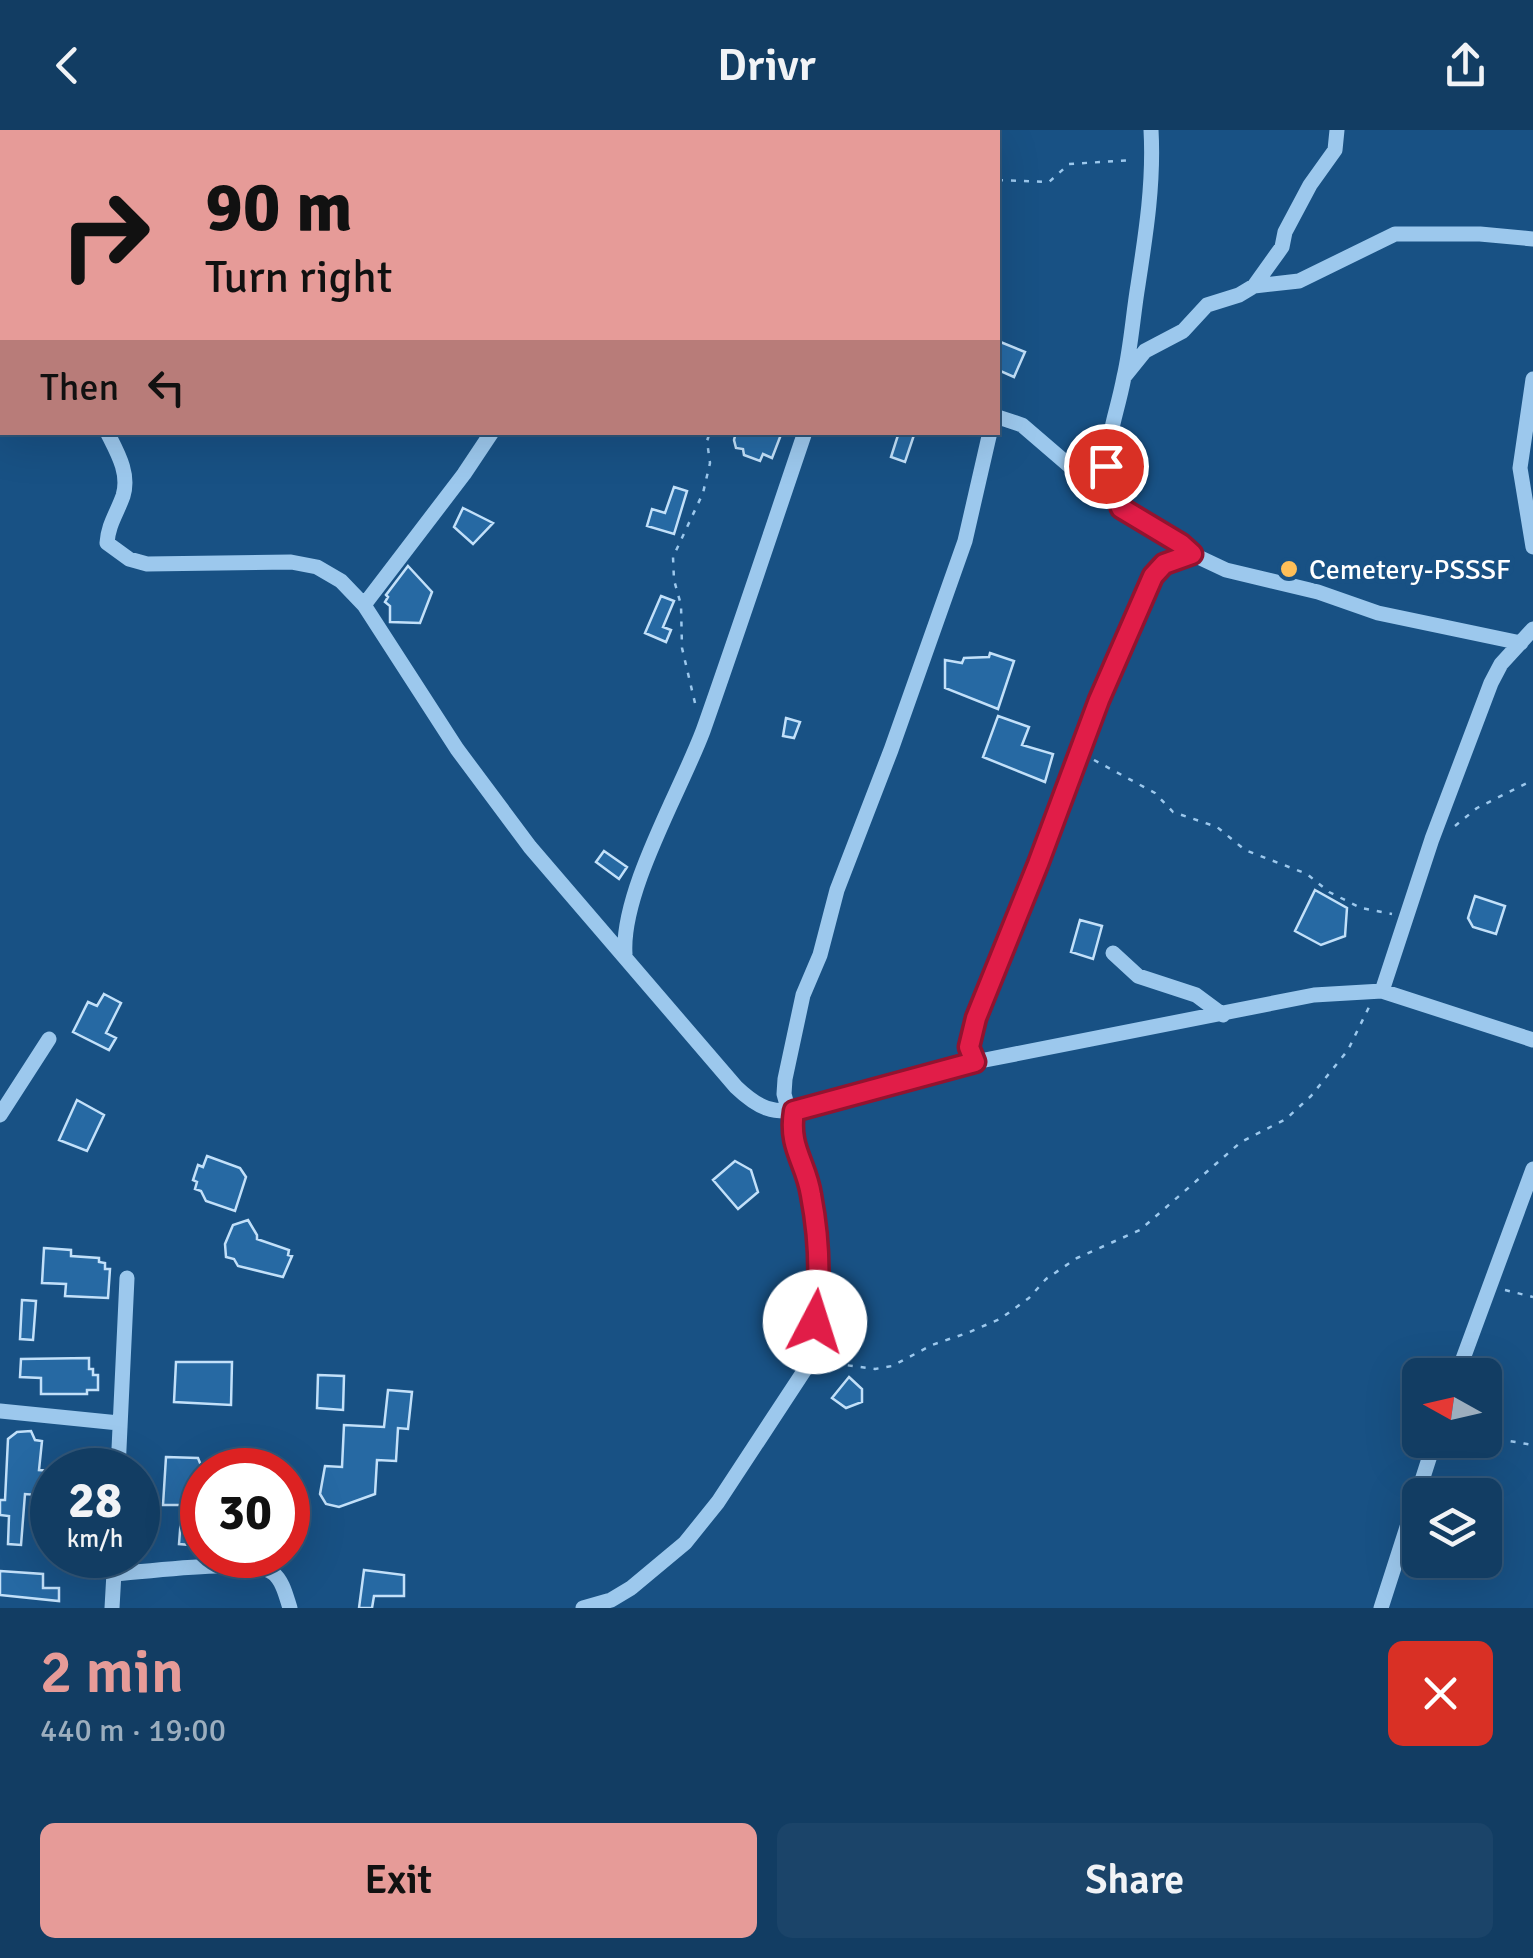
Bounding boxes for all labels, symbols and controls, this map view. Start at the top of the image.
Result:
icon: back [40,38,95,93]
text: Drivr [717,38,816,93]
icon: share [1438,38,1493,93]
text: 90 m [205,164,353,250]
icon: right [40,170,170,300]
text: Turn right [205,250,393,305]
icon: left [139,360,194,415]
text: Then [40,364,119,411]
pin [1064,424,1149,509]
icon: arrive [1079,439,1134,494]
place label: Cemetery-PSSSF [1309,553,1511,587]
marker: Cemetery-PSSSF [1278,558,1300,580]
position arrow [763,1270,867,1374]
north arrow [1402,1358,1502,1458]
map controls [1402,1358,1502,1578]
speed limit sign: 30 [180,1448,310,1578]
text: 28 [68,1470,122,1532]
button: layers [1402,1478,1502,1578]
text: km/h [67,1523,123,1554]
text: 2 min [40,1636,184,1710]
button: close [1388,1641,1493,1746]
text: 440 m · 19:00 [40,1711,226,1750]
button: Exit [40,1823,757,1938]
button: Share [777,1823,1493,1938]

